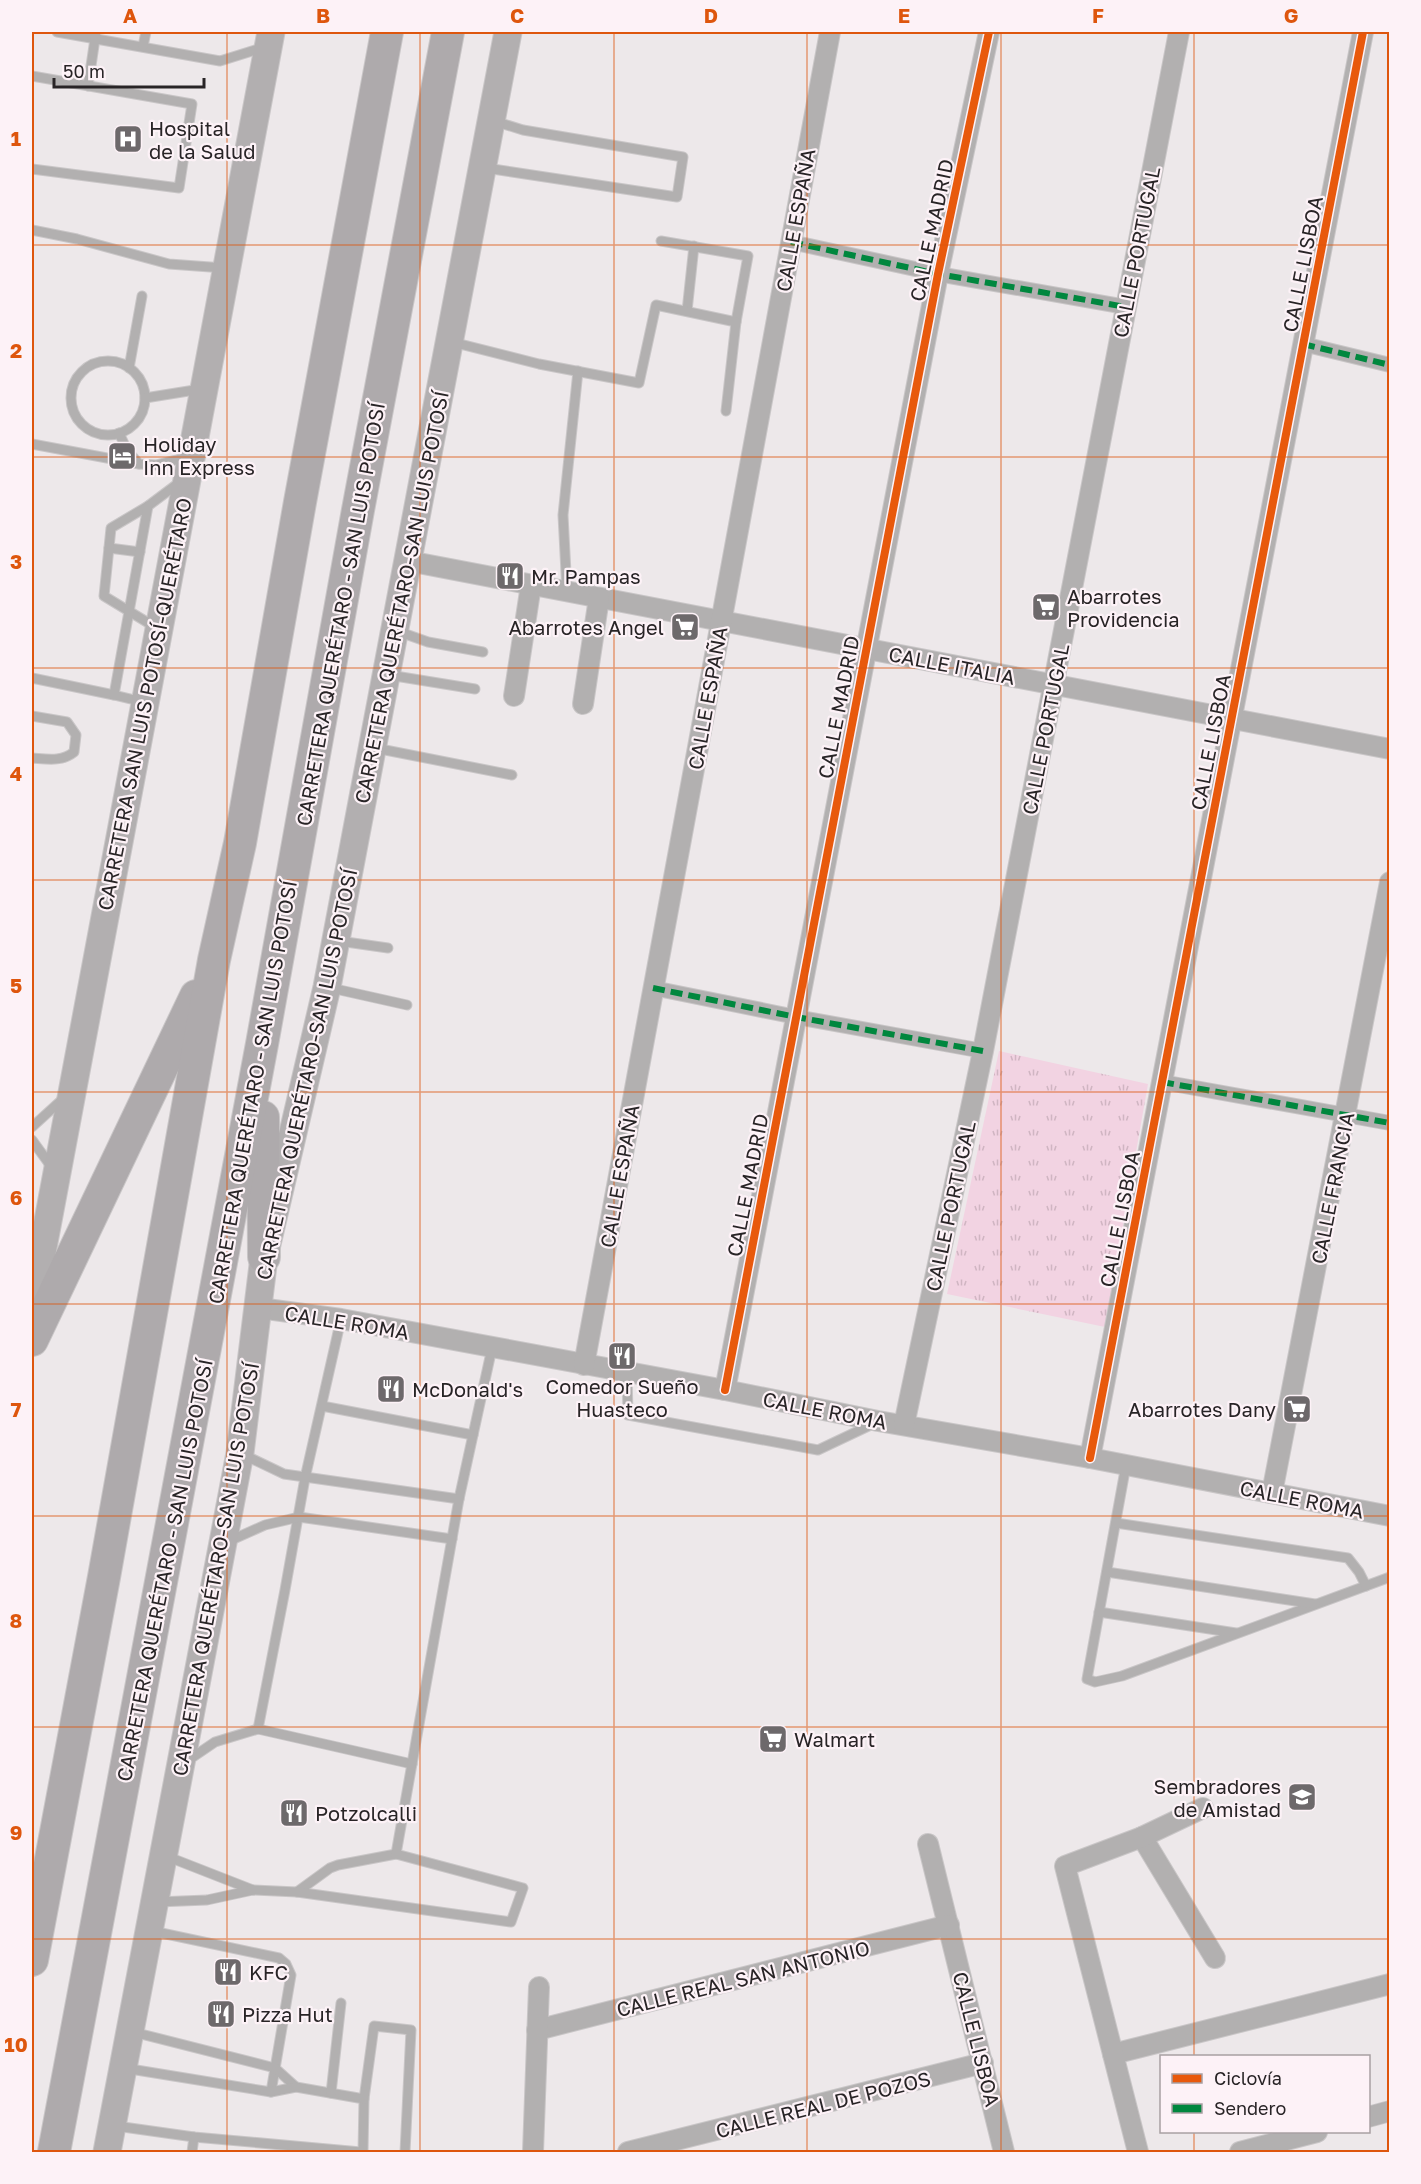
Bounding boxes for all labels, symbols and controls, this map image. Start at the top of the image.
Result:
text: A [123,3,137,27]
text: B [316,3,330,27]
text: C [510,3,524,27]
text: D [704,3,718,27]
text: E [898,3,910,27]
text: F [1092,3,1104,27]
text: G [1284,3,1298,27]
scale bar [54,51,204,89]
text: 50 m [63,60,105,82]
place label: Hospital de la Salud [149,116,256,163]
hospital icon: Hospital de la Salud [112,123,144,155]
text: 1 [11,126,21,150]
street label: CALLE ESPAÑA [771,146,819,294]
street label: CALLE MADRID [904,157,958,303]
street label: CALLE PORTUGAL [1108,165,1164,339]
street label: CALLE LISBOA [1277,194,1327,334]
text: 2 [10,338,22,362]
street label: CARRETERA QUERÉTARO-SAN LUIS POTOSÍ [349,388,453,805]
street label: CARRETERA QUERÉTARO - SAN LUIS POTOSÍ [291,400,389,828]
place label: Holiday Inn Express [143,432,255,479]
hotel icon: Holiday Inn Express [106,440,138,472]
street label: CARRETERA SAN LUIS POTOSÍ-QUERÉTARO [92,496,196,912]
text: 3 [10,549,22,573]
restaurant icon: Mr. Pampas [494,560,526,592]
place label: Mr. Pampas [531,564,641,588]
place label: Abarrotes Providencia [1067,584,1180,631]
supermarket icon: Abarrotes Providencia [1030,591,1062,623]
supermarket icon: Abarrotes Angel [669,611,701,643]
place label: Abarrotes Angel [508,615,664,639]
street label: CALLE ESPAÑA [683,624,731,772]
street label: CALLE MADRID [812,633,864,781]
street label: CALLE ITALIA [887,641,1017,689]
street label: CALLE PORTUGAL [1017,642,1073,816]
street label: CALLE LISBOA [1185,672,1235,812]
text: 4 [10,761,22,785]
street label: CARRETERA QUERÉTARO-SAN LUIS POTOSÍ [251,866,362,1282]
street label: CARRETERA QUERÉTARO - SAN LUIS POTOSÍ [203,878,301,1306]
text: 5 [10,973,22,997]
street label: CALLE ESPAÑA [595,1102,643,1250]
street label: CALLE FRANCIA [1306,1110,1358,1266]
street label: CALLE MADRID [721,1111,773,1259]
street label: CALLE PORTUGAL [920,1119,980,1293]
street label: CALLE LISBOA [1094,1149,1144,1289]
text: 6 [10,1185,22,1209]
street label: CALLE ROMA [283,1300,411,1344]
restaurant icon: Comedor Sueño Huasteco [606,1340,638,1372]
street label: CARRETERA QUERÉTARO - SAN LUIS POTOSÍ [111,1356,217,1783]
street label: CARRETERA QUERÉTARO-SAN LUIS POTOSÍ [167,1360,263,1778]
restaurant icon: McDonald's [375,1373,407,1405]
place label: Comedor Sueño Huasteco [546,1374,698,1421]
place label: McDonald's [412,1377,523,1401]
street label: CALLE ROMA [761,1386,889,1434]
supermarket icon: Abarrotes Dany [1281,1393,1313,1425]
text: 7 [11,1397,22,1421]
place label: Abarrotes Dany [1128,1397,1276,1421]
street label: CALLE ROMA [1238,1475,1366,1523]
text: 8 [10,1608,22,1632]
supermarket icon: Walmart [757,1723,789,1755]
place label: Walmart [794,1727,875,1751]
place label: Sembradores de Amistad [1154,1774,1281,1821]
school or university icon: Sembradores de Amistad [1286,1781,1318,1813]
restaurant icon: Potzolcalli [278,1797,310,1829]
place label: Potzolcalli [315,1801,417,1825]
text: 9 [10,1820,22,1844]
street label: CALLE REAL SAN ANTONIO [614,1935,872,2021]
restaurant icon: KFC [212,1956,244,1988]
place label: KFC [249,1960,288,1984]
street label: CALLE LISBOA [949,1969,1005,2109]
restaurant icon: Pizza Hut [205,1998,237,2030]
place label: Pizza Hut [242,2002,333,2026]
text: 10 [4,2032,28,2056]
legend [1160,2055,1370,2133]
street label: CALLE REAL DE POZOS [713,2066,933,2142]
text: Ciclovía [1214,2067,1282,2089]
text: Sendero [1214,2097,1286,2119]

